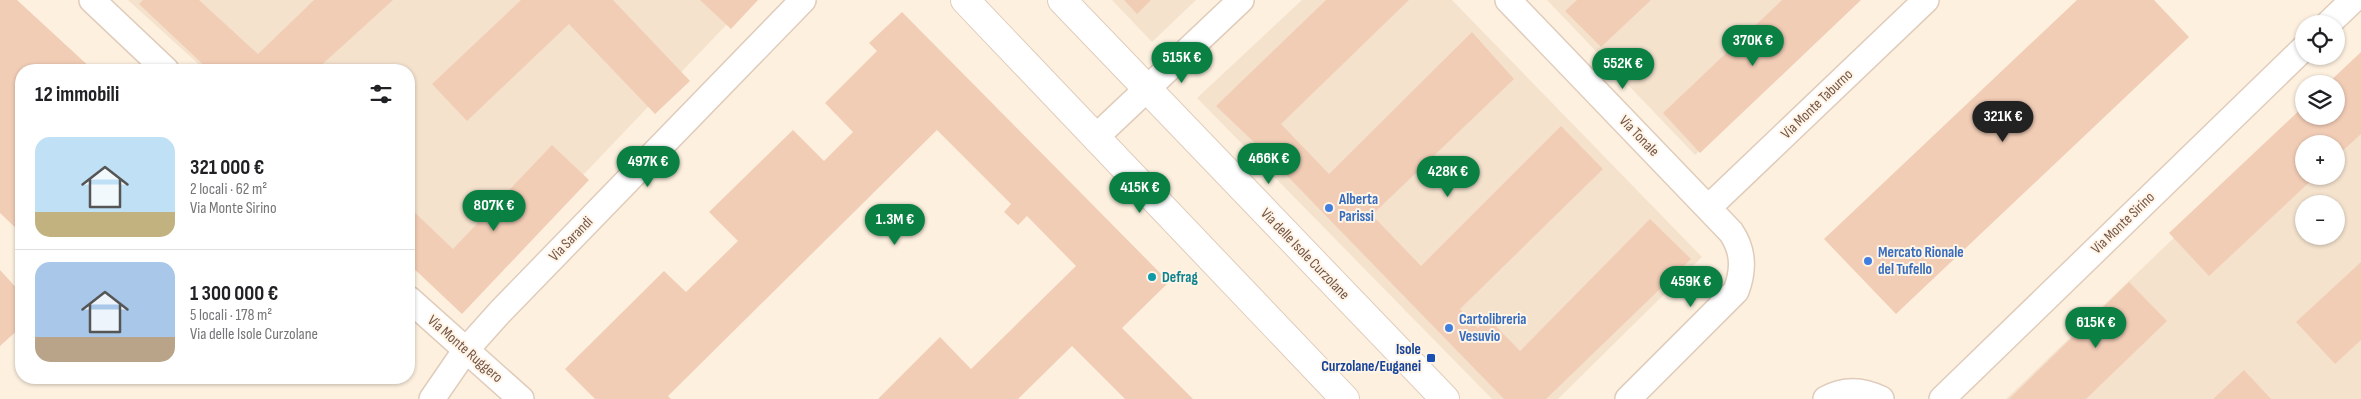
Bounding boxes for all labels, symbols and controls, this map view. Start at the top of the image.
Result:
map controls [2295,15,2345,245]
button: locate [2295,15,2345,65]
pin: 370K € [1712,24,1794,67]
text: 370K € [1733,31,1773,50]
pin: 515K € [1141,42,1223,84]
text: 515K € [1163,48,1201,67]
pin: 552K € [1582,48,1664,90]
text: 552K € [1603,54,1643,73]
street label: Via Monte Taburno [1777,65,1857,143]
button: layers [2295,75,2345,125]
icon: filters [367,80,395,108]
text: 12 immobili [35,82,119,107]
pin: 321K € [1962,100,2044,143]
text: 321K € [1983,107,2023,126]
street label: Via Tonale [1615,111,1663,161]
button: + [2295,135,2345,185]
pin: 466K € [1228,142,1310,185]
pin: 497K € [607,146,689,188]
text: 466K € [1248,149,1290,168]
text: 497K € [628,152,668,171]
text: 321 000 € [190,155,264,180]
pin: 428K € [1407,156,1489,198]
icon: home [75,157,135,217]
text: 428K € [1428,162,1468,181]
pin: 415K € [1099,172,1181,214]
text: 415K € [1120,178,1160,197]
text: 2 locali · 62 m² [190,180,267,199]
street label: Via Monte Sirino [2087,188,2159,258]
pin: 807K € [453,190,535,232]
place label: Alberta Parissi [1338,190,1378,226]
button: − [2295,195,2345,245]
text: 807K € [474,196,514,215]
text: Via Monte Sirino [190,199,277,218]
marker: Alberta Parissi [1323,202,1335,214]
pin: 1.3M € [854,204,936,246]
street label: Via delle Isole Curzolane [1256,204,1354,304]
text: 1.3M € [876,210,914,229]
street label: Via Sarandi [545,212,597,265]
place label: Mercato Rionale del Tufello [1878,243,1964,279]
marker: Mercato Rionale del Tufello [1862,255,1874,267]
pin: 459K € [1650,266,1732,308]
place label: Defrag [1162,268,1198,287]
marker: Defrag [1146,271,1158,283]
text: 459K € [1671,272,1711,291]
text: 1 300 000 € [190,281,278,306]
icon: home [75,282,135,342]
text: 5 locali · 178 m² [190,306,272,325]
pin: 615K € [2055,306,2137,349]
place label: Cartolibreria Vesuvio [1459,310,1526,346]
street label: Via Monte Ruggero [423,311,507,387]
text: 615K € [2076,313,2116,332]
marker: Cartolibreria Vesuvio [1443,322,1455,334]
text: Via delle Isole Curzolane [190,325,318,344]
place label: Isole Curzolane/Euganei [1321,340,1421,376]
marker: Isole Curzolane/Euganei [1425,352,1437,364]

